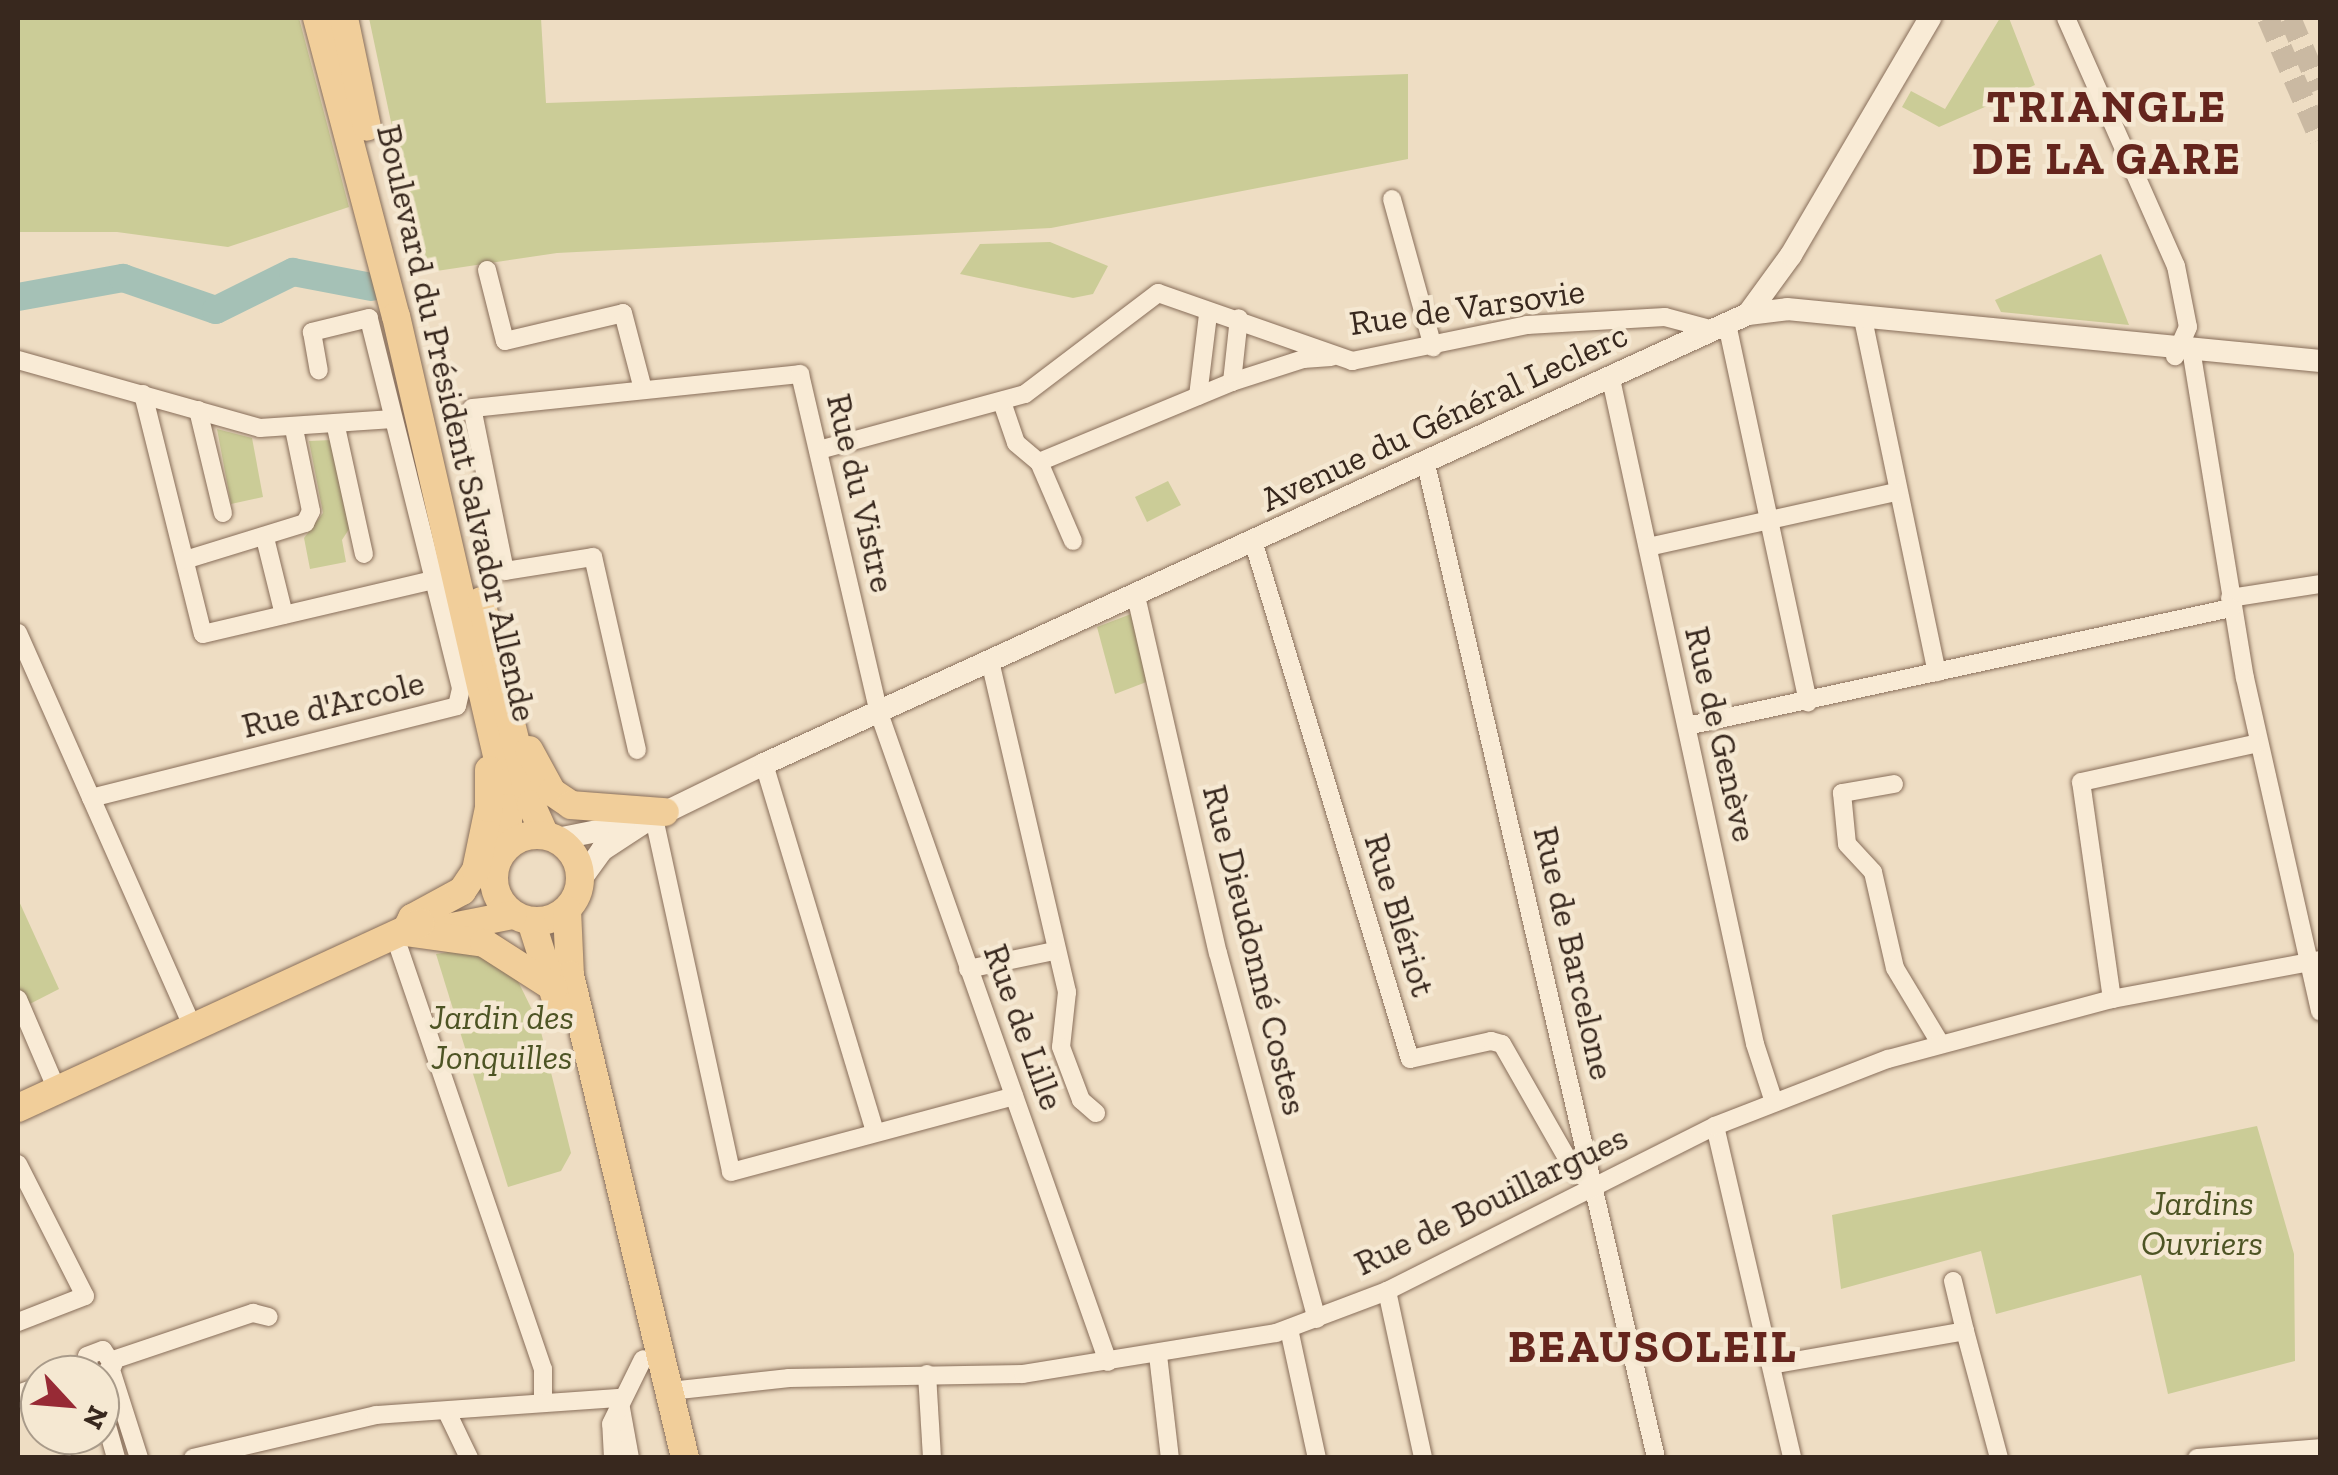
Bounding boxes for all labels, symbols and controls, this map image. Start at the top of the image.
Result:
district label: TRIANGLE DE LA GARE [1971,81,2243,187]
street label: Boulevard du Président Salvador Allende [368,120,546,726]
street label: Rue de Varsovie [1346,270,1588,344]
street label: Avenue du Général Leclerc [1254,313,1634,521]
street label: Rue du Vistre [818,389,904,597]
street label: Rue de Genève [1676,622,1766,846]
street label: Rue d'Arcole [238,661,428,747]
street label: Rue Dieudonné Costes [1194,781,1316,1119]
street label: Rue de Barcelone [1524,822,1624,1084]
street label: Rue Blériot [1355,829,1445,1001]
street label: Rue de Lille [975,938,1073,1116]
park label: Jardin des Jonquilles [430,996,574,1078]
street label: Rue de Bouillargues [1348,1116,1634,1284]
park label: Jardins Ouvriers [2141,1182,2263,1264]
district label: BEAUSOLEIL [1508,1321,1798,1375]
north arrow [20,1355,120,1455]
text: N [76,1401,115,1434]

